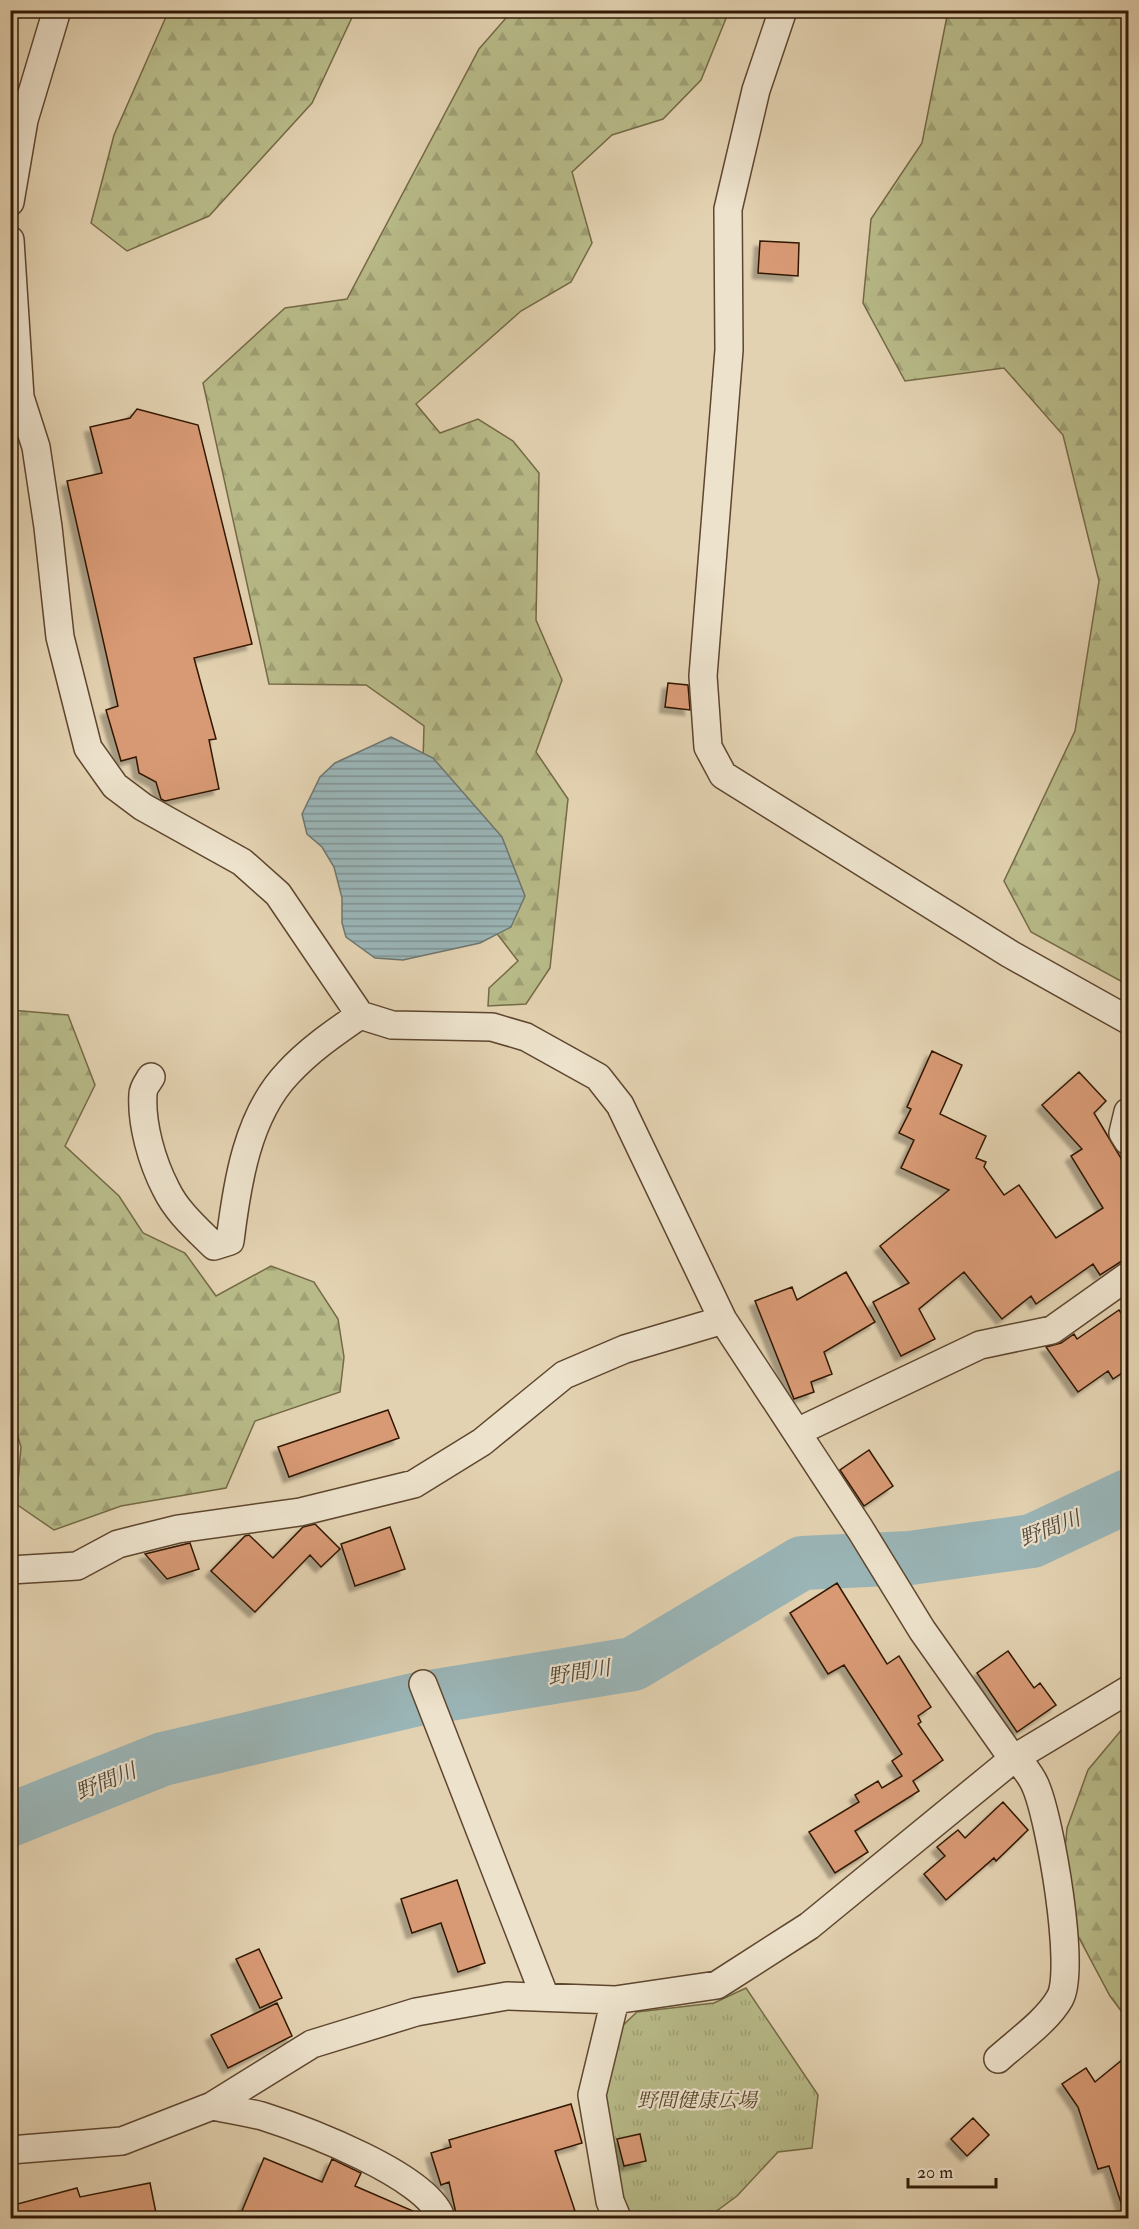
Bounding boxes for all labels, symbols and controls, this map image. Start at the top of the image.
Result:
water label: 野間川 [1016,1504,1086,1553]
water label: 野間川 [546,1654,614,1691]
water label: 野間川 [72,1757,142,1806]
park label: 野間健康広場 [637,2088,759,2113]
scale bar [908,2151,996,2189]
text: 20 m [917,2161,953,2184]

